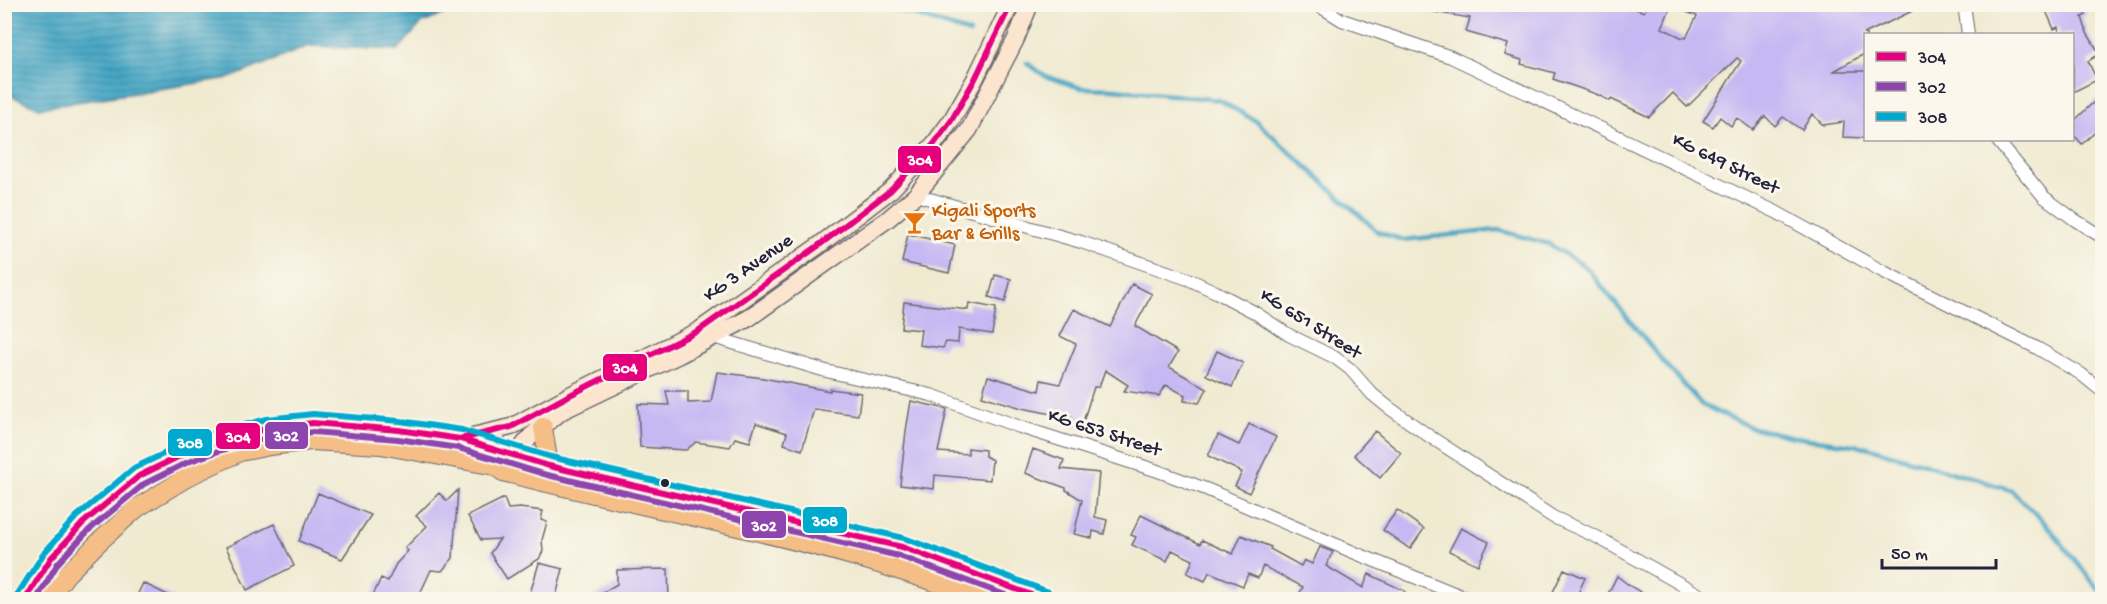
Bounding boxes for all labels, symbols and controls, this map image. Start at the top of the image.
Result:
legend [1864,33,2074,141]
text: 304 [1917,49,1947,70]
text: 302 [1917,79,1947,100]
text: 308 [1917,109,1948,130]
street label: KG 649 Street [1668,129,1784,202]
line badge: 304 [897,145,942,174]
text: 304 [907,153,933,172]
place label: Kigali Sports Bar & Grills [931,201,1036,247]
bar icon: Kigali Sports Bar & Grills [901,210,927,236]
street label: KG 3 Avenue [700,229,799,308]
street label: KG 651 Street [1255,285,1366,366]
line badge: 304 [602,353,648,382]
text: 304 [612,361,638,380]
street label: KG 653 Street [1045,405,1165,464]
line badge: 302 [264,421,309,450]
line badge: 304 [215,422,261,450]
line badge: 308 [167,428,213,457]
text: 302 [272,429,299,448]
text: 304 [225,430,251,449]
text: 308 [176,436,203,455]
unlabelled marker [659,477,671,489]
line badge: 308 [802,506,848,534]
line badge: 302 [741,510,787,539]
text: 308 [811,514,838,533]
text: 302 [750,519,777,538]
scale bar [1882,532,1996,570]
text: 50 m [1891,545,1928,566]

